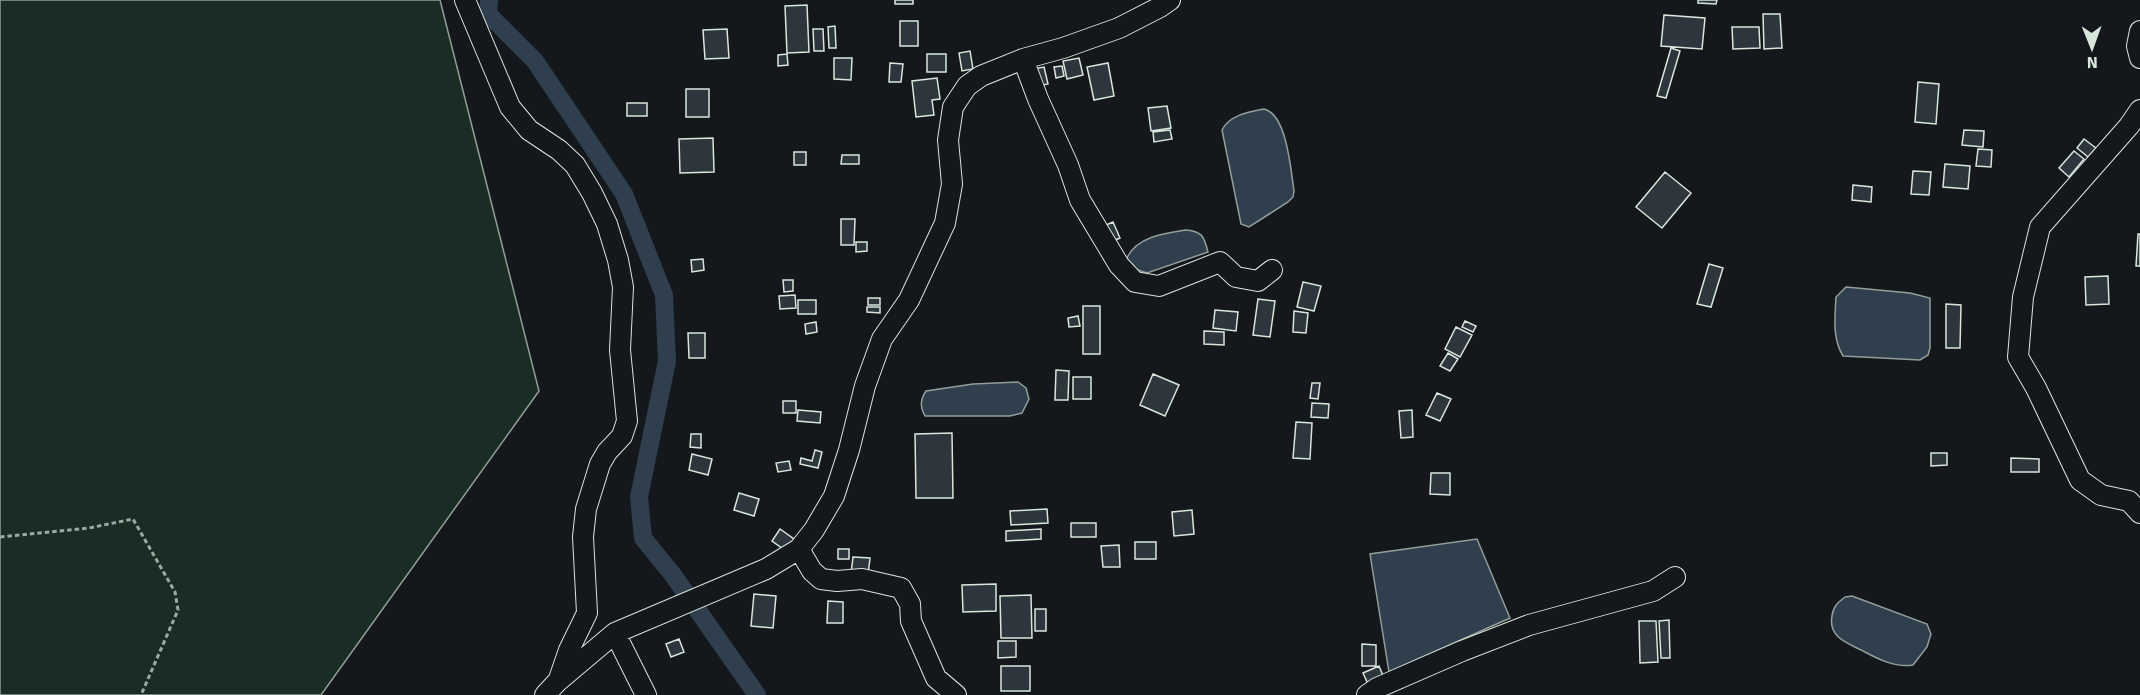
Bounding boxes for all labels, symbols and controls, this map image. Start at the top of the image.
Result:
north arrow [2062,18,2122,78]
text: N [2087,52,2098,72]

